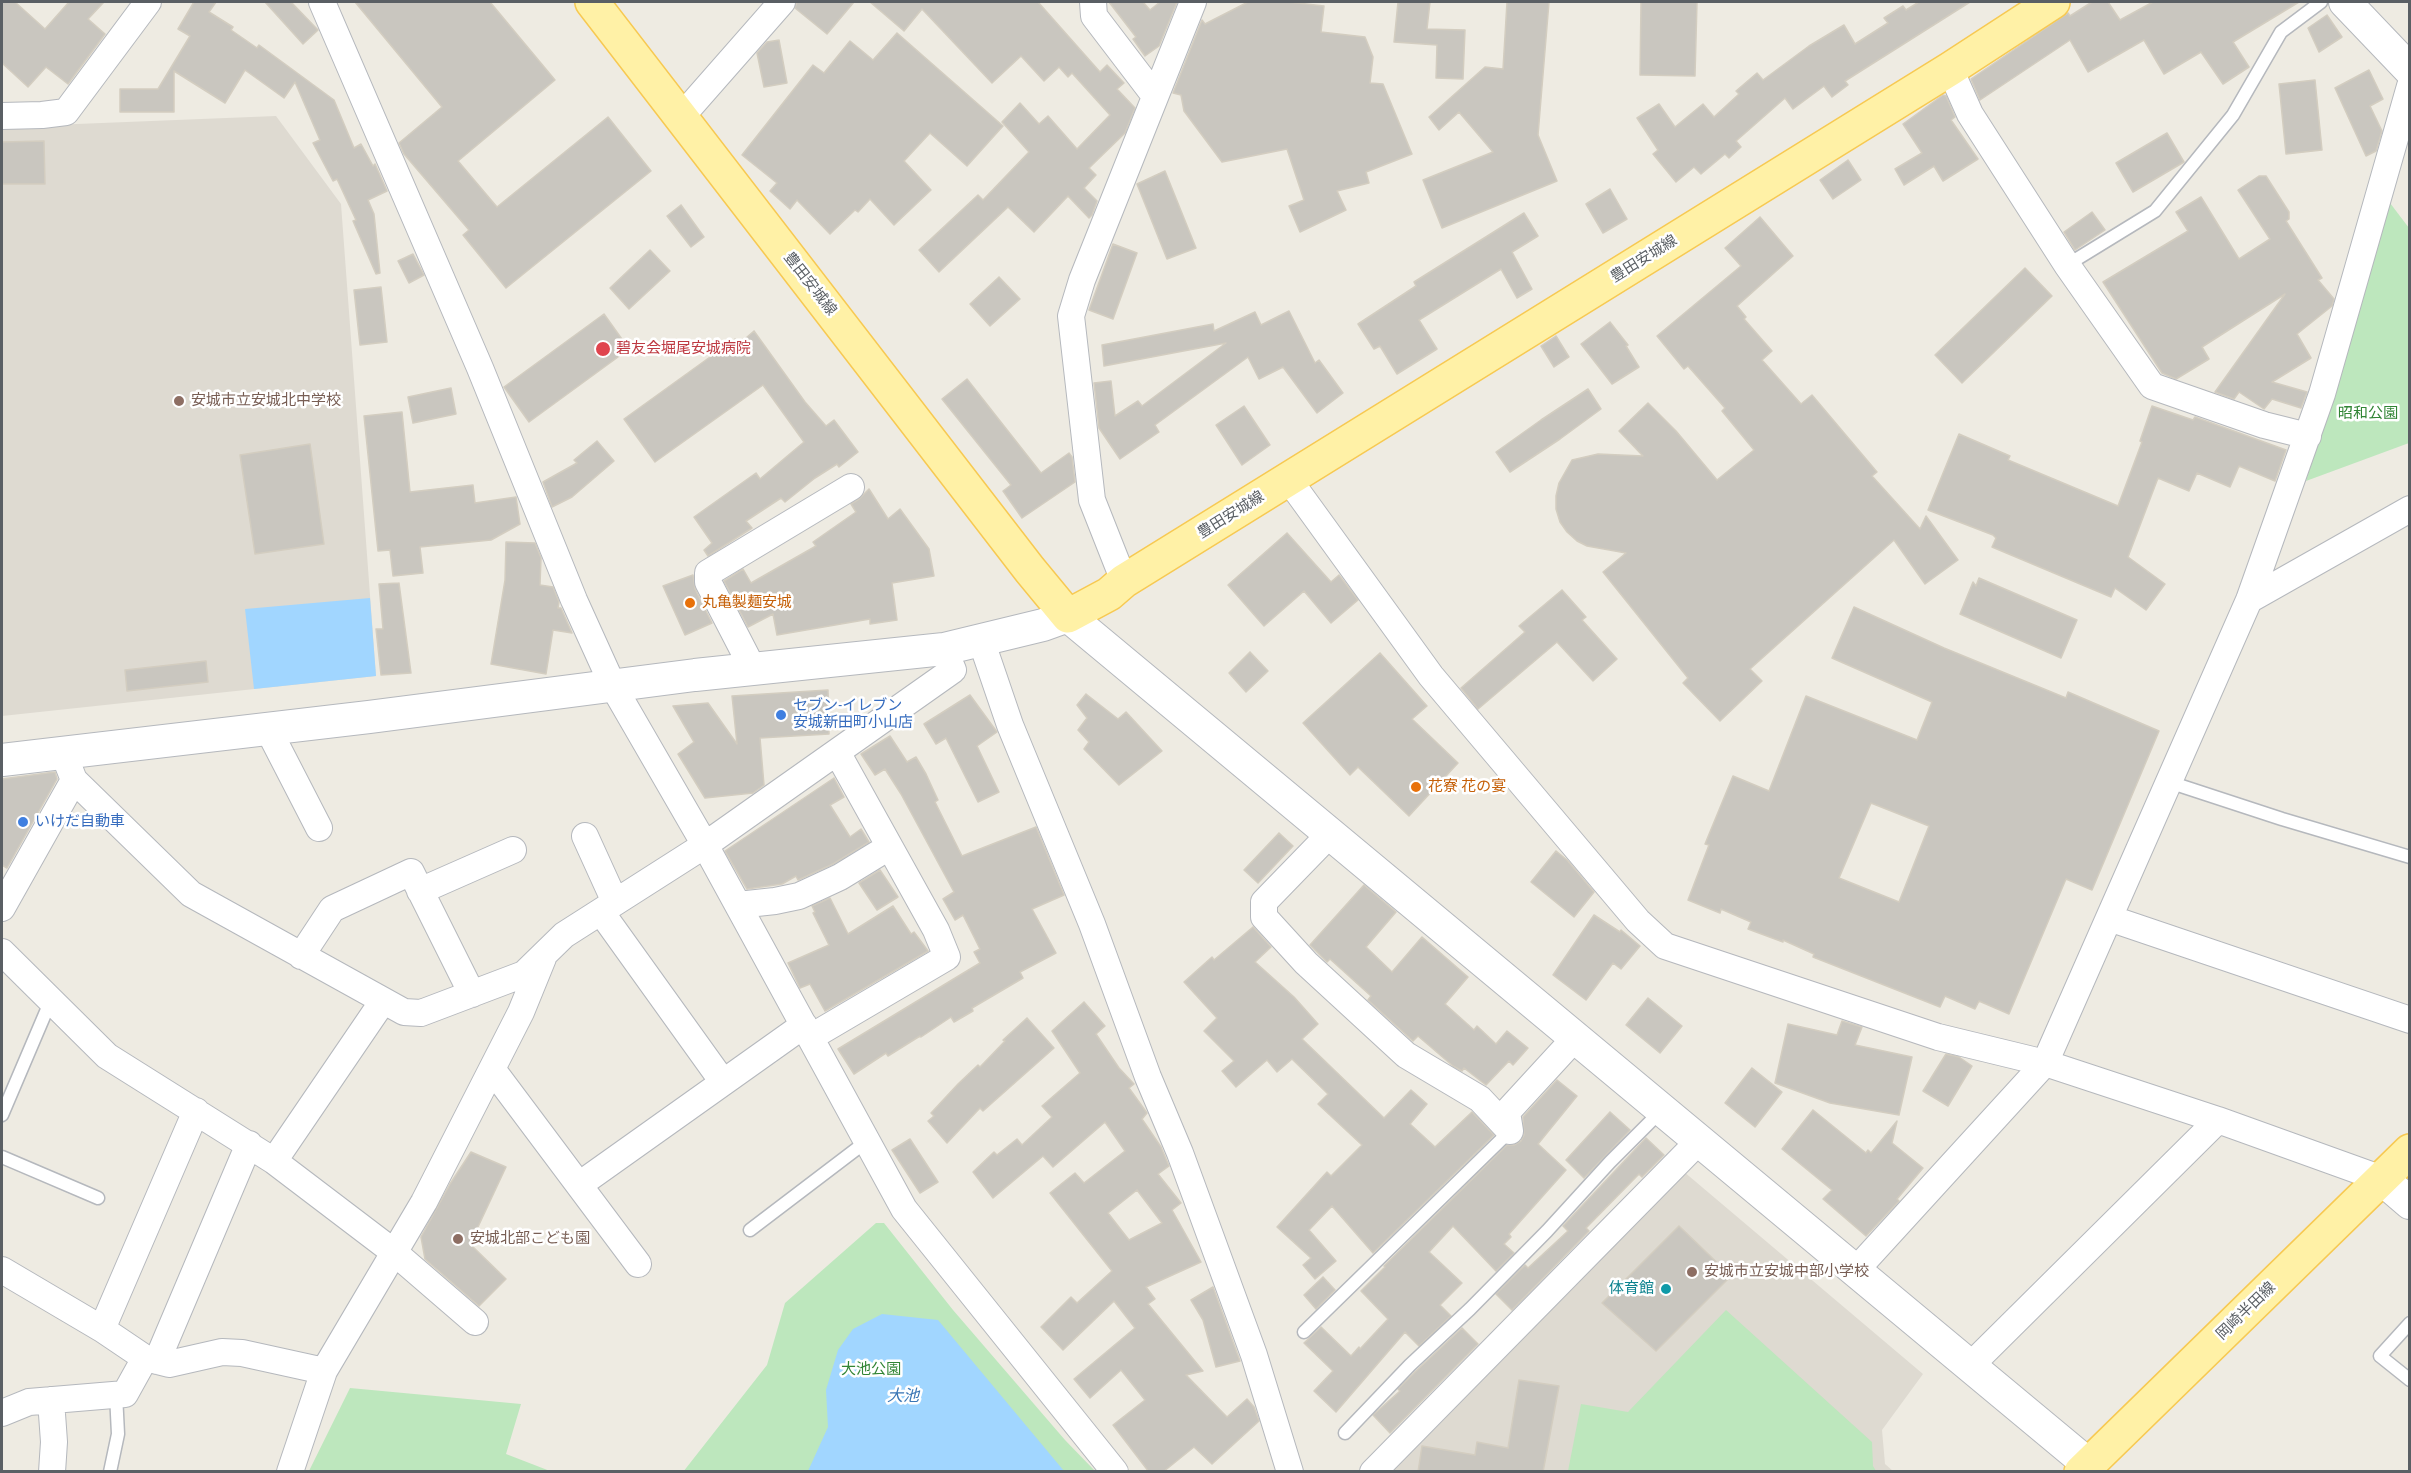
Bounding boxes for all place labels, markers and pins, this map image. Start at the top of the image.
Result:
marker: 碧友会堀尾安城病院 [594,340,612,358]
place label: 碧友会堀尾安城病院 [616,340,751,358]
place label: 安城市立安城北中学校 [191,392,341,410]
marker: 安城市立安城北中学校 [172,394,186,408]
place label: 丸亀製麺安城 [702,594,792,612]
marker: 丸亀製麺安城 [683,596,697,610]
place label: セブン-イレブン 安城新田町小山店 [793,697,913,732]
marker: セブン-イレブン 安城新田町小山店 [774,708,788,722]
place label: 花寮 花の宴 [1428,778,1506,796]
marker: 花寮 花の宴 [1409,780,1423,794]
place label: いけだ自動車 [35,813,125,831]
marker: いけだ自動車 [16,815,30,829]
place label: 安城北部こども園 [470,1230,590,1248]
marker: 安城北部こども園 [451,1232,465,1246]
place label: 安城市立安城中部小学校 [1704,1263,1869,1281]
marker: 安城市立安城中部小学校 [1685,1265,1699,1279]
place label: 体育館 [1609,1280,1654,1298]
marker: 体育館 [1659,1282,1673,1296]

